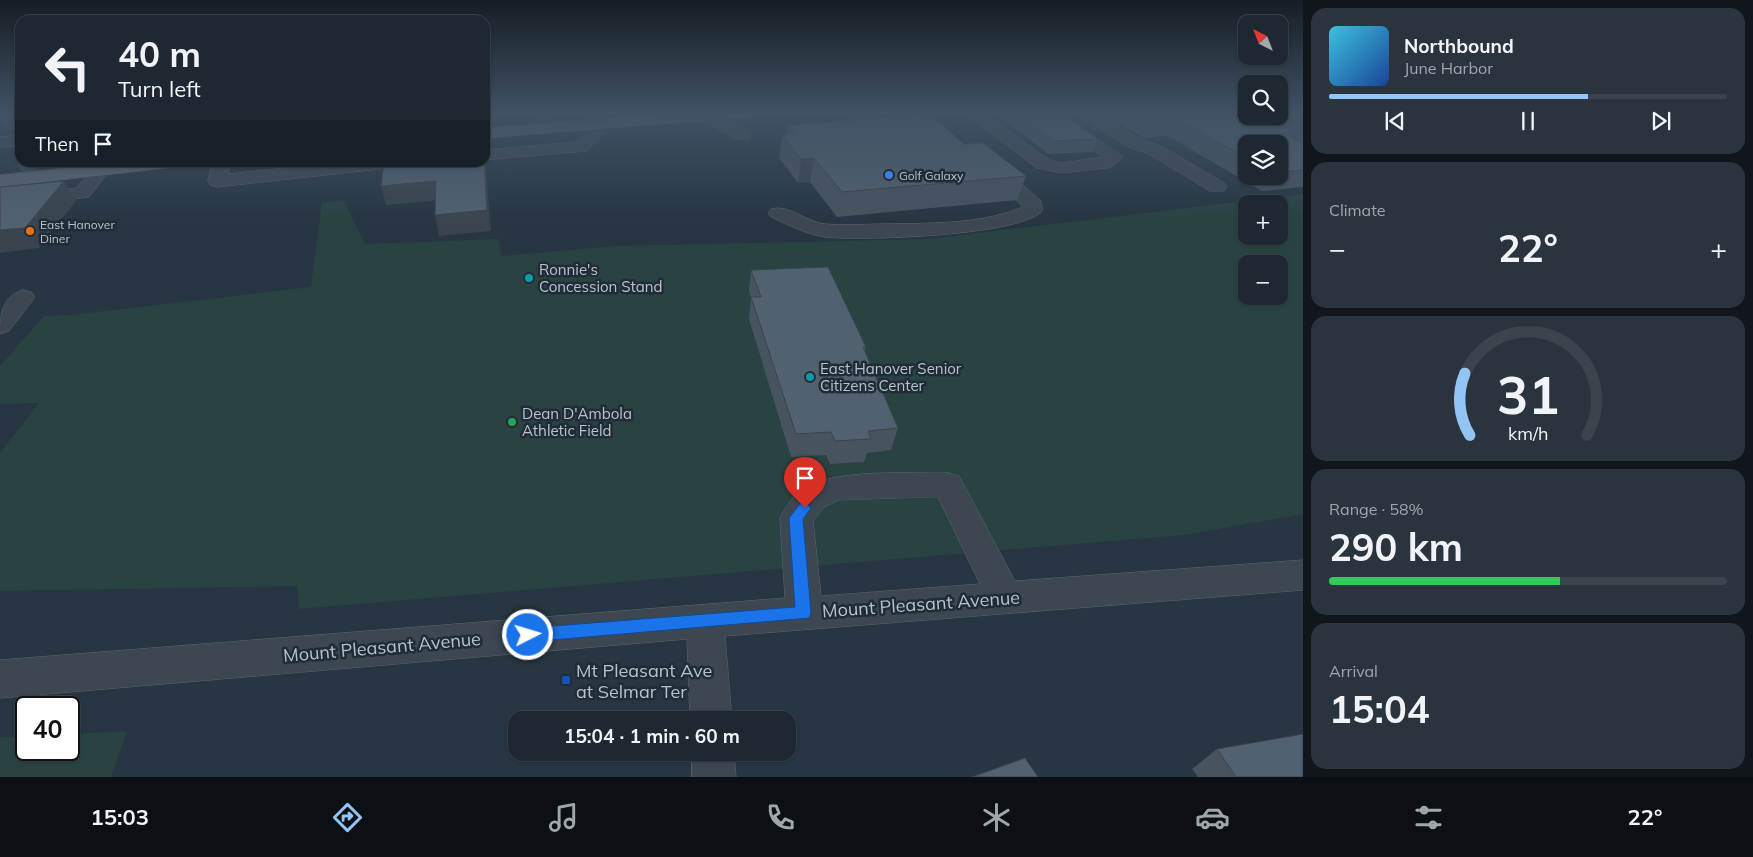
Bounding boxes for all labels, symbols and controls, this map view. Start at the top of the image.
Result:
north arrow [1238,15,1288,65]
map controls [1238,15,1288,305]
text: 40 m [118,32,201,76]
text: Northbound [1404,34,1514,58]
icon: left [35,35,100,100]
text: June Harbor [1404,58,1493,78]
text: Turn left [118,75,201,103]
button: search [1238,75,1288,125]
icon: previous [1381,107,1409,135]
icon: pause [1514,107,1542,135]
icon: next [1647,107,1675,135]
icon: arrive [89,130,117,158]
text: Then [35,132,79,156]
button: layers [1238,135,1288,185]
place label: Golf Galaxy [899,168,964,183]
marker: Golf Galaxy [883,169,895,181]
button: + [1238,195,1288,245]
text: Climate [1329,200,1385,220]
place label: East Hanover Diner [40,217,115,246]
text: 22° [1498,224,1558,272]
marker: East Hanover Diner [24,225,36,237]
text: − [1329,231,1346,266]
text: + [1710,231,1727,266]
button: − [1238,255,1288,305]
place label: Ronnie's Concession Stand [539,260,663,296]
marker: Ronnie's Concession Stand [523,272,535,284]
place label: East Hanover Senior Citizens Center [820,359,962,395]
text: 31 [1497,362,1559,427]
marker: East Hanover Senior Citizens Center [804,371,816,383]
place label: Dean D'Ambola Athletic Field [522,404,632,440]
marker: Dean D'Ambola Athletic Field [506,416,518,428]
text: km/h [1508,422,1548,444]
pin [784,457,826,508]
icon: arrive [791,464,819,492]
text: Range · 58% [1329,499,1424,519]
text: 290 km [1329,523,1463,571]
street label: Mount Pleasant Avenue [821,586,1021,622]
position arrow [501,608,553,660]
street label: Mount Pleasant Avenue [282,627,482,667]
place label: Mt Pleasant Ave at Selmar Ter [576,659,712,703]
text: Arrival [1329,661,1378,681]
marker: Mt Pleasant Ave at Selmar Ter [560,674,572,686]
text: 15:04 [1329,685,1430,733]
speed limit sign: 40 [15,696,80,761]
text: 15:04 · 1 min · 60 m [564,724,740,748]
icon: directions [330,800,365,835]
icon: music [546,800,581,835]
icon: phone [763,800,798,835]
icon: climate [979,800,1014,835]
icon: car [1195,800,1230,835]
icon: filters [1411,800,1446,835]
text: 15:03 [91,803,149,831]
text: 22° [1628,803,1662,831]

